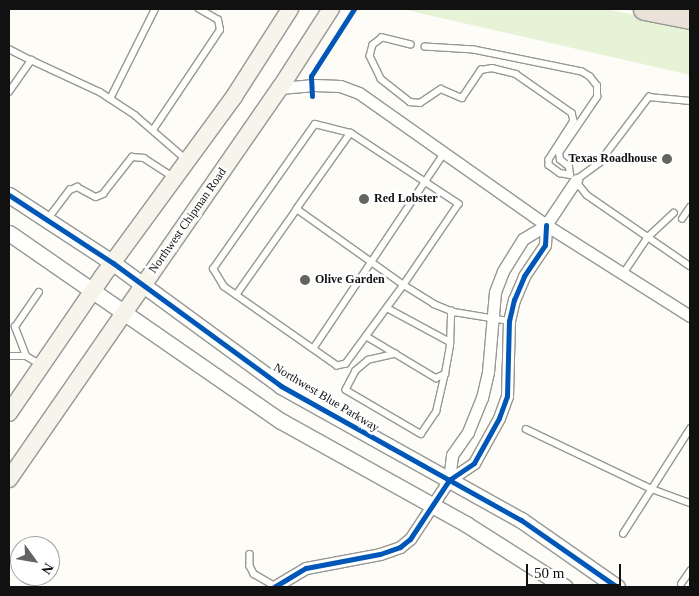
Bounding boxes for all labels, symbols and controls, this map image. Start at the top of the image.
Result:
place label: Texas Roadhouse [568,152,657,166]
marker: Texas Roadhouse [661,153,673,165]
street label: Northwest Chipman Road [146,166,230,276]
place label: Red Lobster [374,192,438,206]
marker: Red Lobster [358,193,370,205]
place label: Olive Garden [315,273,385,287]
marker: Olive Garden [299,274,311,286]
street label: Northwest Blue Parkway [271,361,381,435]
north arrow [10,536,60,586]
scale bar [529,554,624,586]
text: N [38,560,56,577]
text: 50 m [534,565,564,581]

